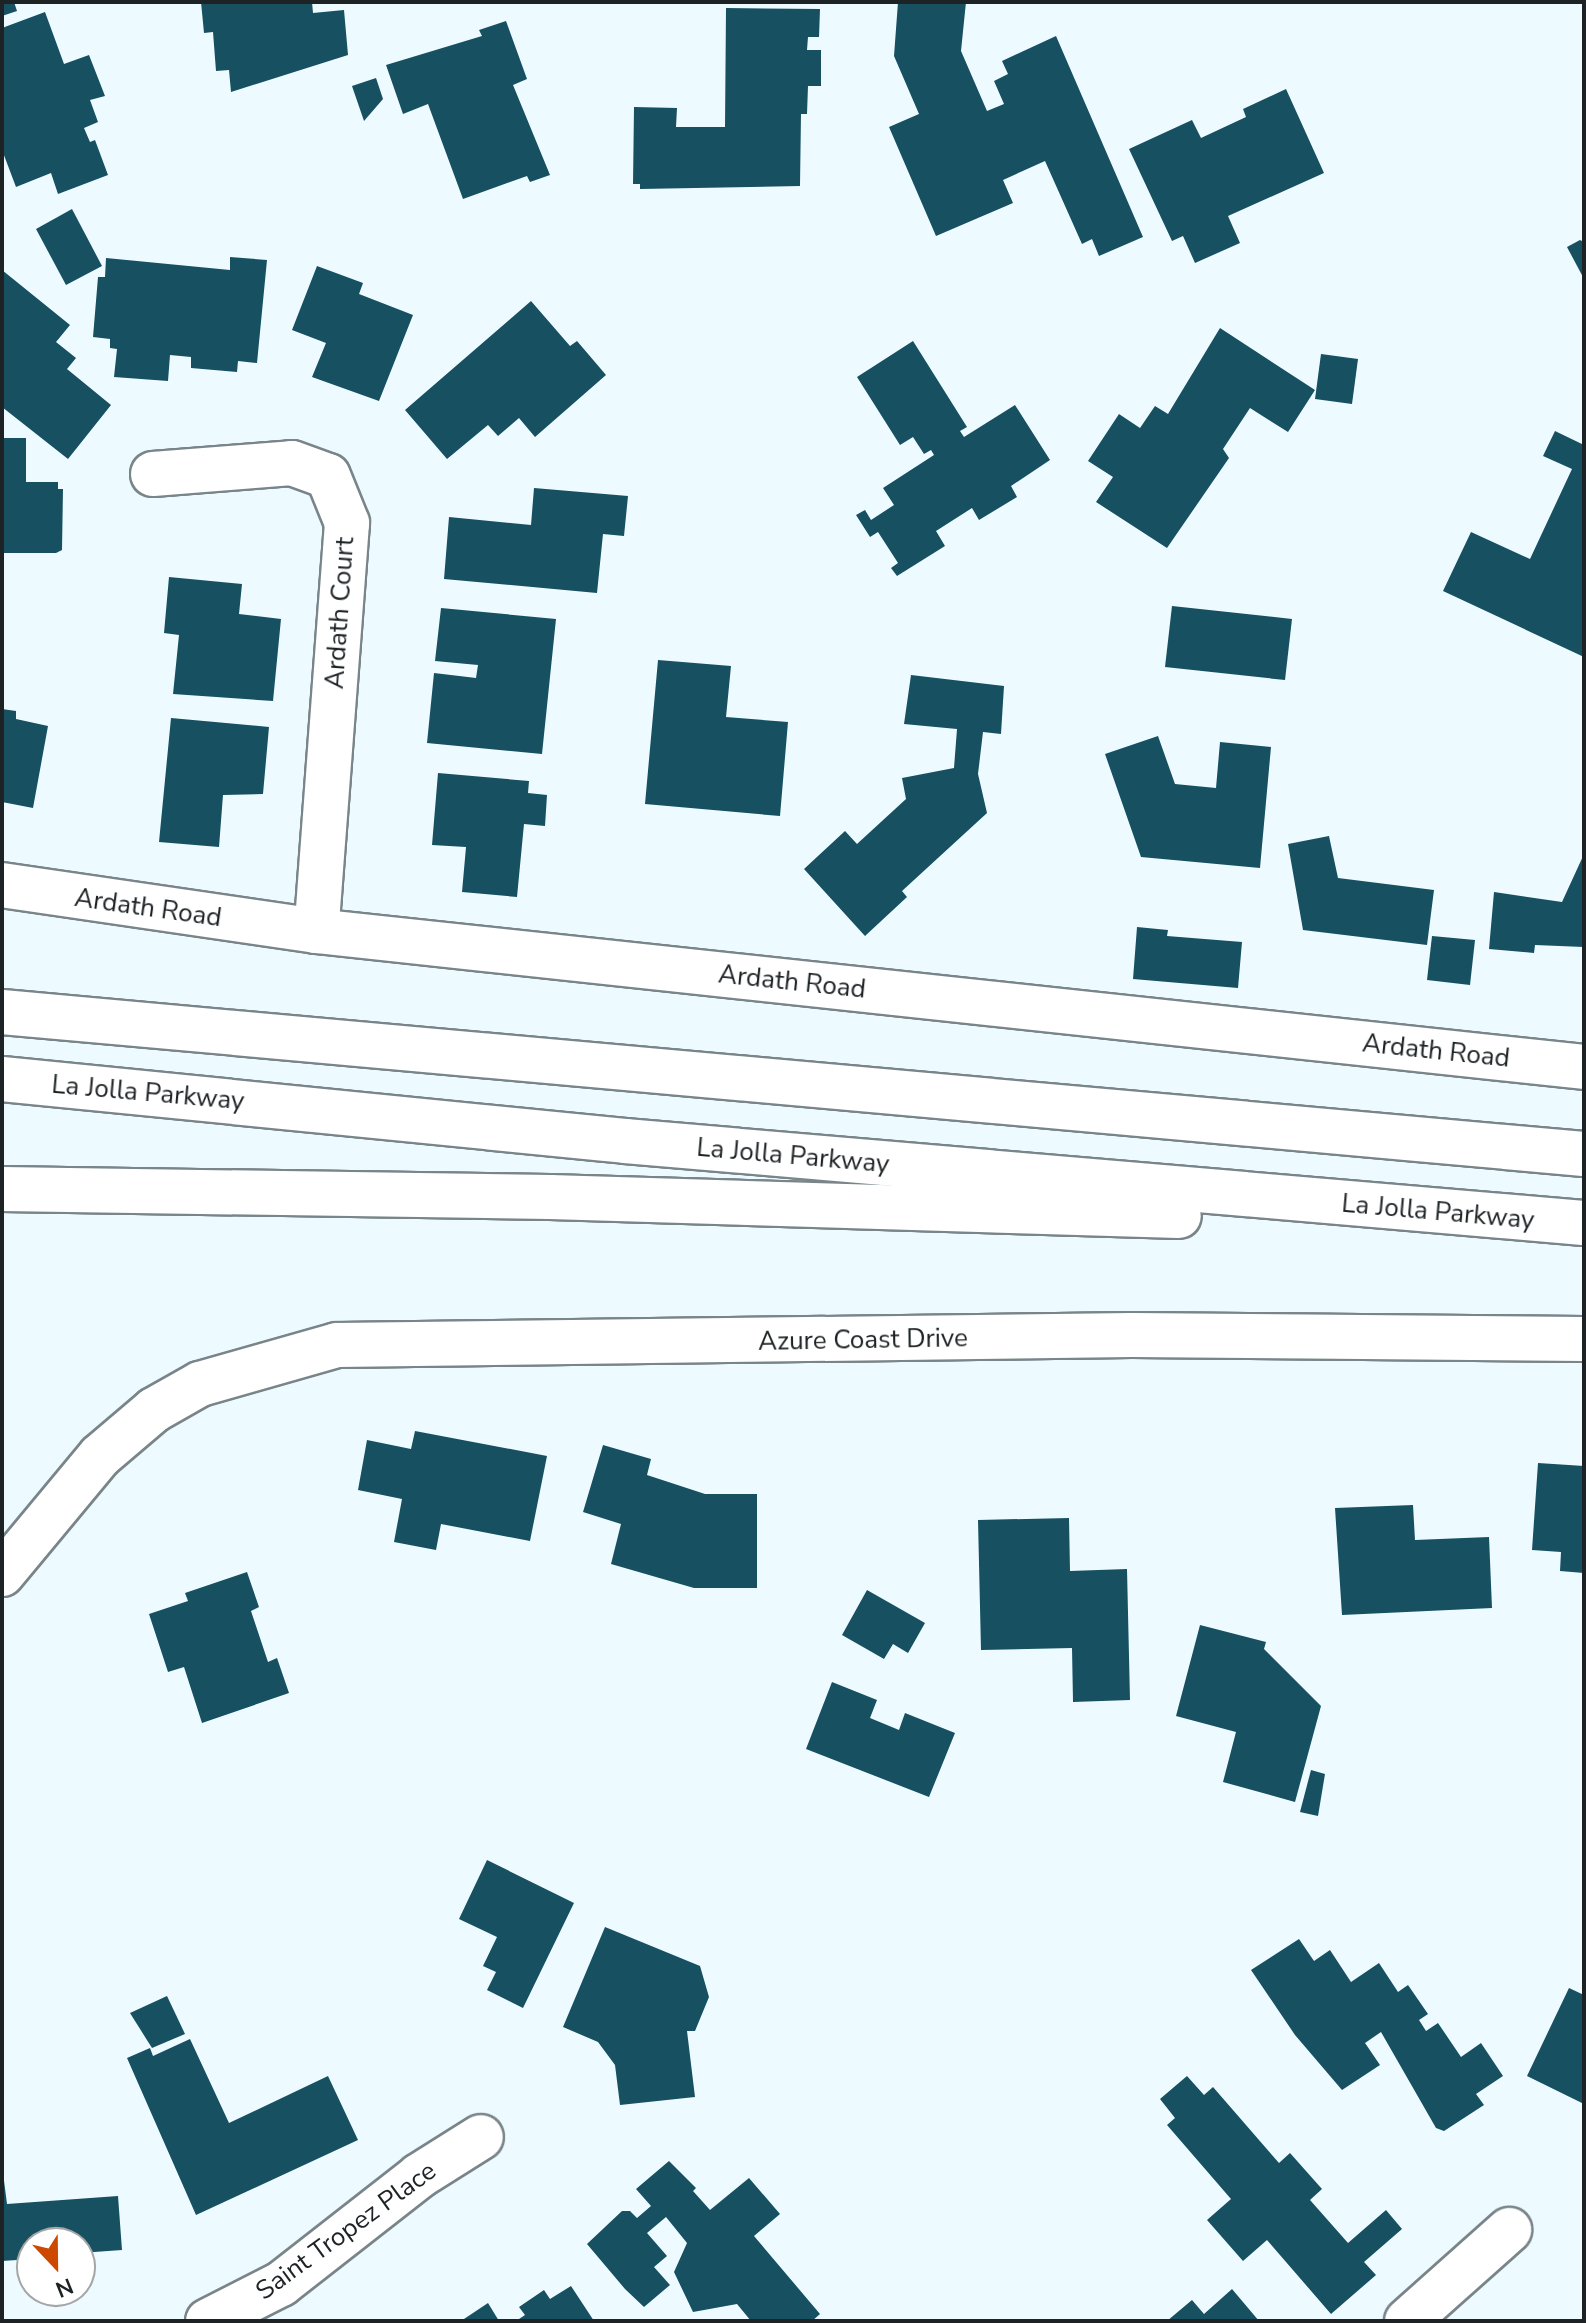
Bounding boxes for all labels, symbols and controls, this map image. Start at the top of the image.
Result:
street label: Ardath Court [319,536,361,690]
street label: Ardath Road [73,882,223,934]
street label: Ardath Road [717,959,867,1005]
street label: Ardath Road [1361,1028,1511,1074]
street label: La Jolla Parkway [50,1069,246,1117]
street label: La Jolla Parkway [695,1132,891,1180]
street label: La Jolla Parkway [1340,1188,1536,1236]
street label: Azure Coast Drive [758,1323,968,1357]
street label: Saint Tropez Place [250,2155,442,2307]
north arrow [16,2227,96,2307]
text: N [51,2270,77,2304]

